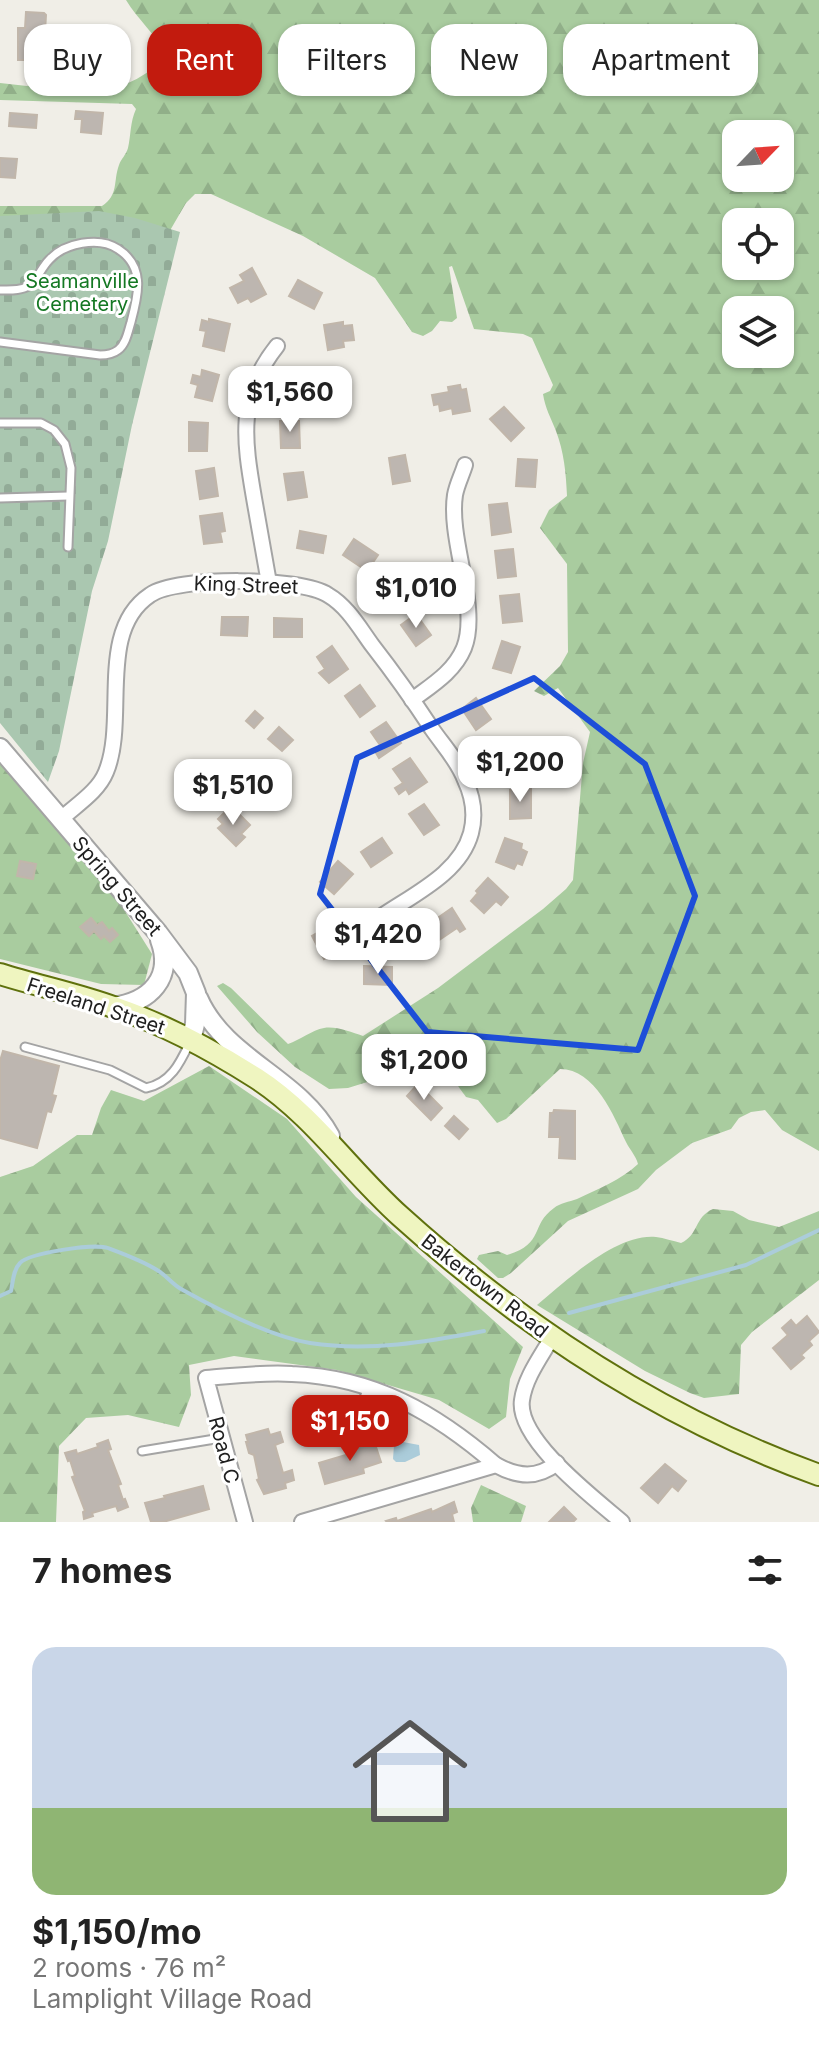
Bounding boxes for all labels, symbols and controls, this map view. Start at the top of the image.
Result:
chip: Buy [24,24,131,96]
chip: Rent [147,24,262,96]
chip: Filters [278,24,415,96]
chip: New [431,24,547,96]
chip: Apartment [563,24,758,96]
north arrow [722,120,794,192]
map controls [722,120,794,368]
button: locate [722,208,794,280]
park label: Seamanville Cemetery [25,269,139,316]
button: layers [722,296,794,368]
pin: $1,560 [225,366,355,434]
text: $1,560 [246,376,334,407]
pin: $1,010 [351,562,481,630]
street label: King Street [193,571,299,599]
text: $1,010 [375,572,457,603]
pin: $1,200 [455,736,585,804]
text: $1,200 [476,746,564,777]
pin: $1,510 [168,759,298,827]
text: $1,510 [192,769,274,800]
street label: Spring Street [67,831,167,941]
pin: $1,420 [313,908,443,976]
text: $1,420 [334,918,422,949]
street label: Freeland Street [24,972,169,1040]
pin: $1,200 [359,1034,489,1102]
text: $1,200 [380,1044,468,1075]
street label: Bakertown Road [417,1229,553,1343]
pin: $1,150 [285,1395,415,1463]
text: $1,150 [310,1405,390,1436]
street label: Road C [204,1414,244,1486]
icon: filters [743,1548,787,1592]
text: 7 homes [32,1550,172,1591]
icon: home [338,1699,482,1843]
text: $1,150/mo [32,1911,202,1952]
text: 2 rooms · 76 m² [32,1952,226,1983]
text: Lamplight Village Road [32,1983,312,2014]

